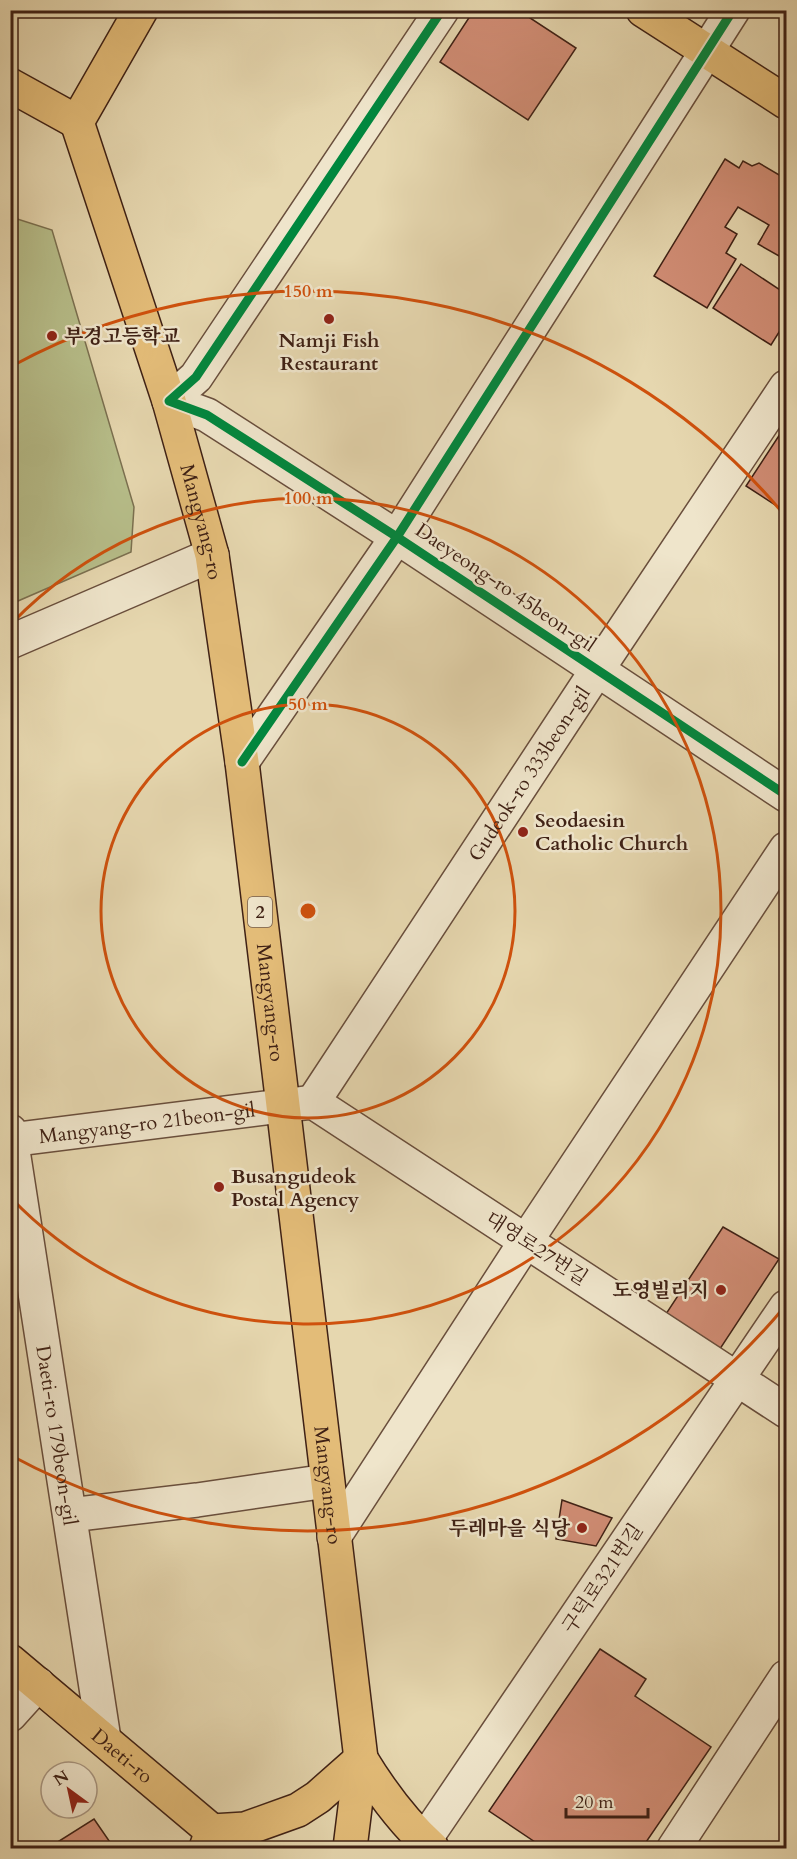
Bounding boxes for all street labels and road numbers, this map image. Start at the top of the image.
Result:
street label: Mangyang-ro [173,461,228,582]
street label: Daeyeong-ro 45beon-gil [410,517,601,658]
street label: Gudeok-ro 333beon-gil [462,681,597,867]
road number: 2 [248,897,272,927]
street label: Mangyang-ro [250,942,291,1063]
street label: Mangyang-ro 21beon-gil [37,1096,257,1150]
street label: 대영로27번길 [480,1205,593,1292]
street label: Daeti-ro 179beon-gil [29,1343,84,1527]
street label: Mangyang-ro [307,1424,348,1546]
street label: 구덕로321번길 [556,1518,649,1639]
street label: Daeti-ro [86,1722,159,1790]

